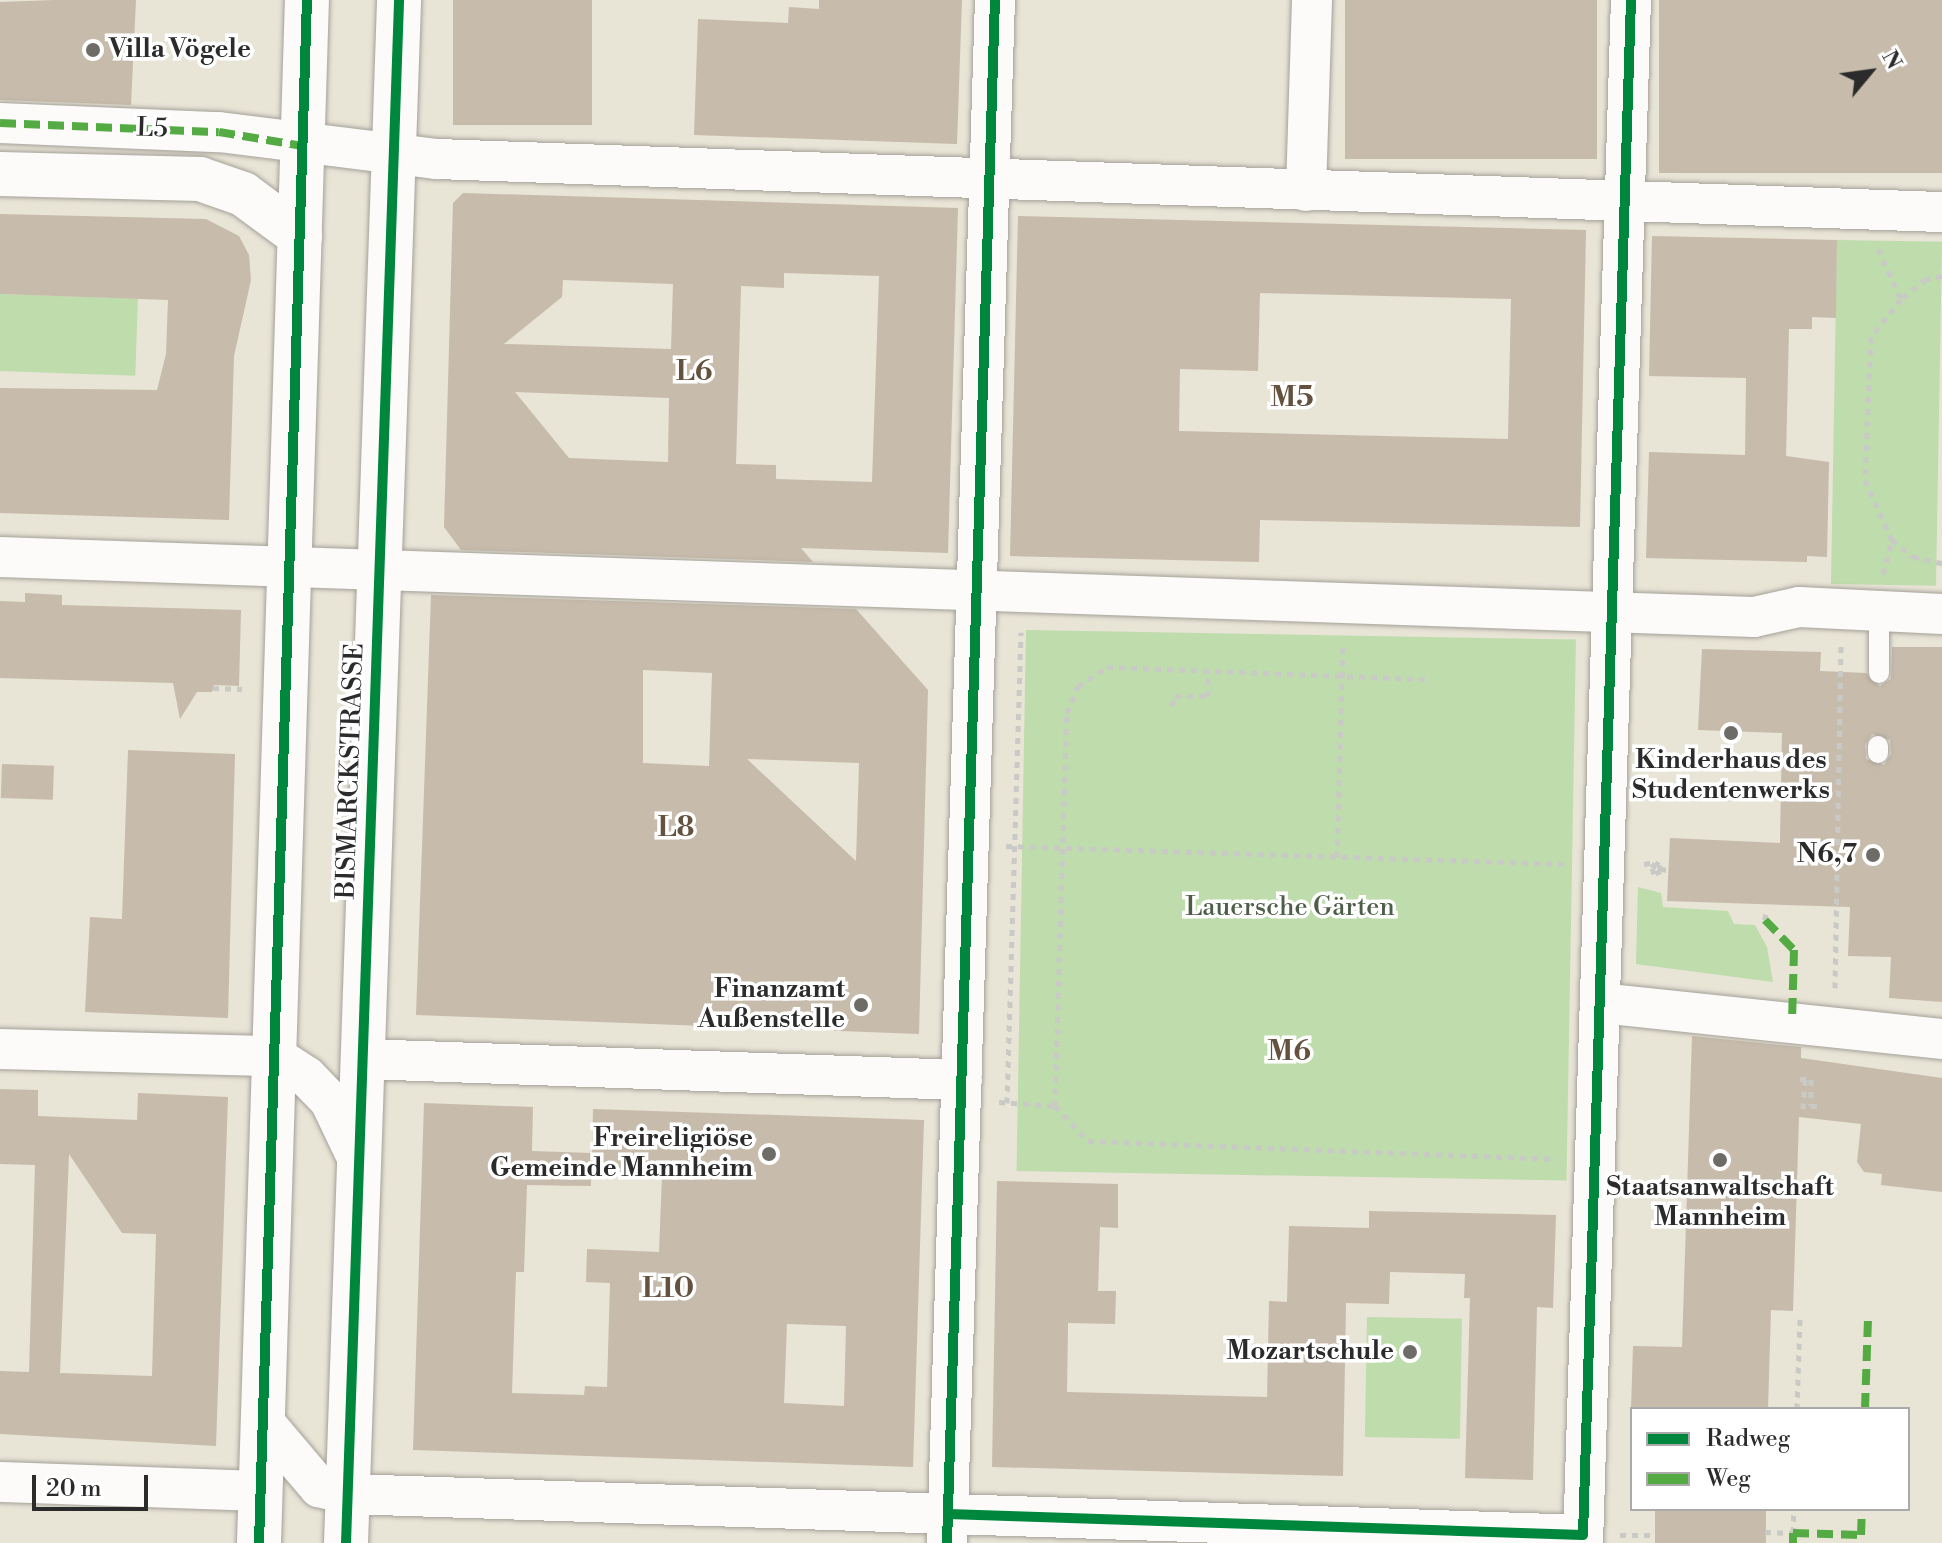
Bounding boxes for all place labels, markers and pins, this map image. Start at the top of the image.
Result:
place label: Villa Vögele [109,34,251,66]
marker: Villa Vögele [84,41,102,59]
marker: Kinderhaus des Studentenwerks [1722,724,1740,742]
place label: Kinderhaus des Studentenwerks [1632,745,1830,806]
place label: N6,7 [1797,839,1857,871]
marker: N6,7 [1864,846,1882,864]
place label: Finanzamt Außenstelle [697,974,845,1036]
marker: Finanzamt Außenstelle [852,996,870,1014]
place label: Freireligiöse Gemeinde Mannheim [490,1123,753,1184]
marker: Freireligiöse Gemeinde Mannheim [760,1145,778,1163]
marker: Staatsanwaltschaft Mannheim [1711,1151,1729,1169]
place label: Staatsanwaltschaft Mannheim [1606,1172,1834,1234]
place label: Mozartschule [1226,1336,1394,1368]
marker: Mozartschule [1401,1343,1419,1361]

